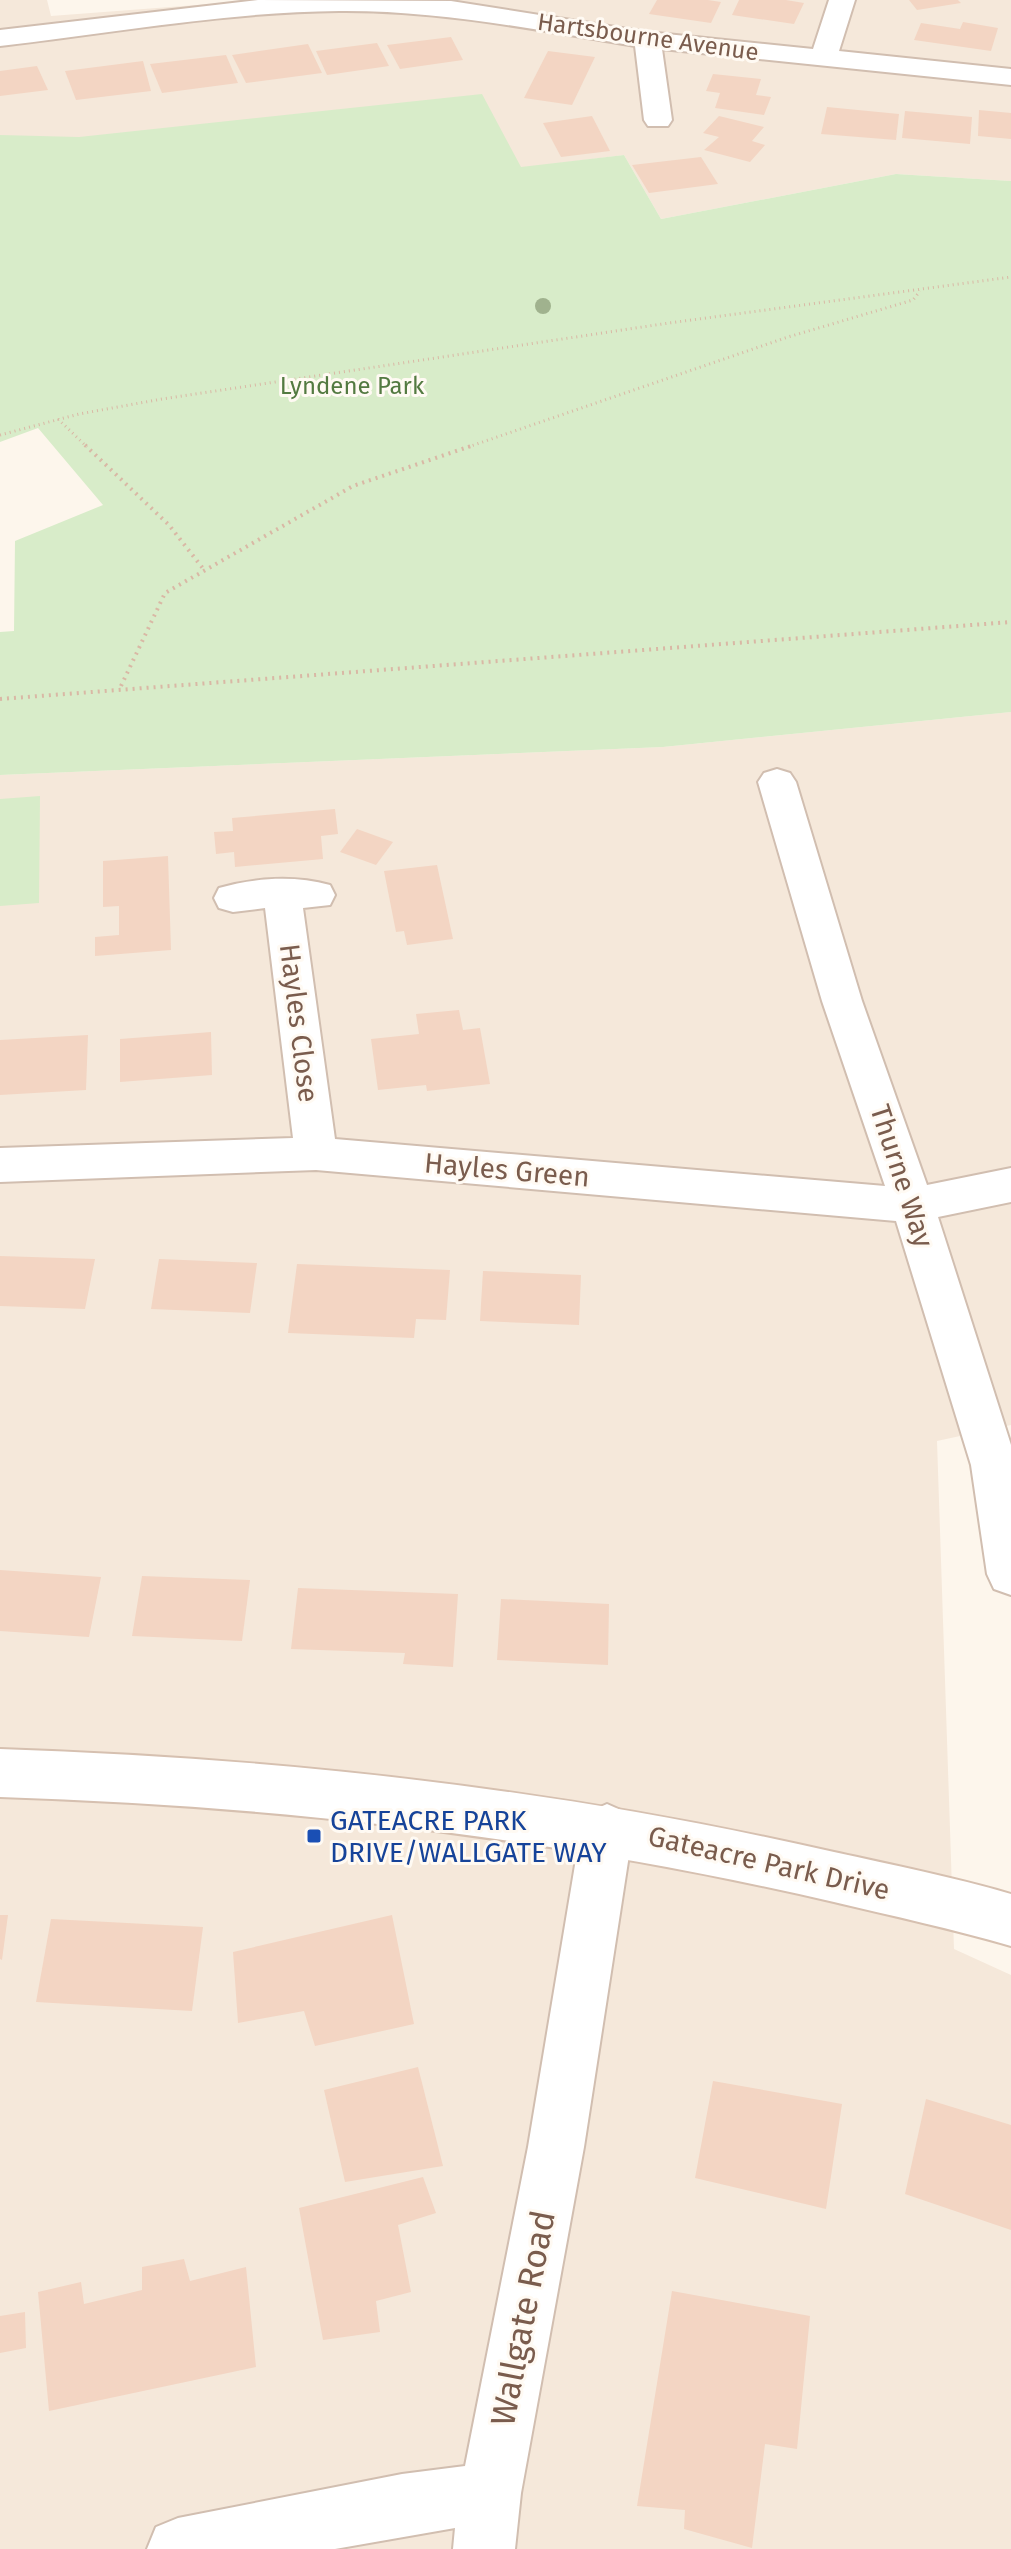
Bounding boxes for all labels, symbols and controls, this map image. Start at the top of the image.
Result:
street label: Hartsbourne Avenue [536,8,760,66]
park label: Lyndene Park [280,372,425,400]
street label: Hayles Close [273,942,325,1104]
street label: Thurne Way [863,1101,941,1252]
street label: Hayles Green [423,1146,591,1194]
place label: GATEACRE PARK DRIVE/WALLGATE WAY [330,1804,607,1869]
street label: Gateacre Park Drive [645,1819,893,1907]
marker: GATEACRE PARK DRIVE/WALLGATE WAY [305,1827,323,1845]
street label: Wallgate Road [482,2207,564,2429]

